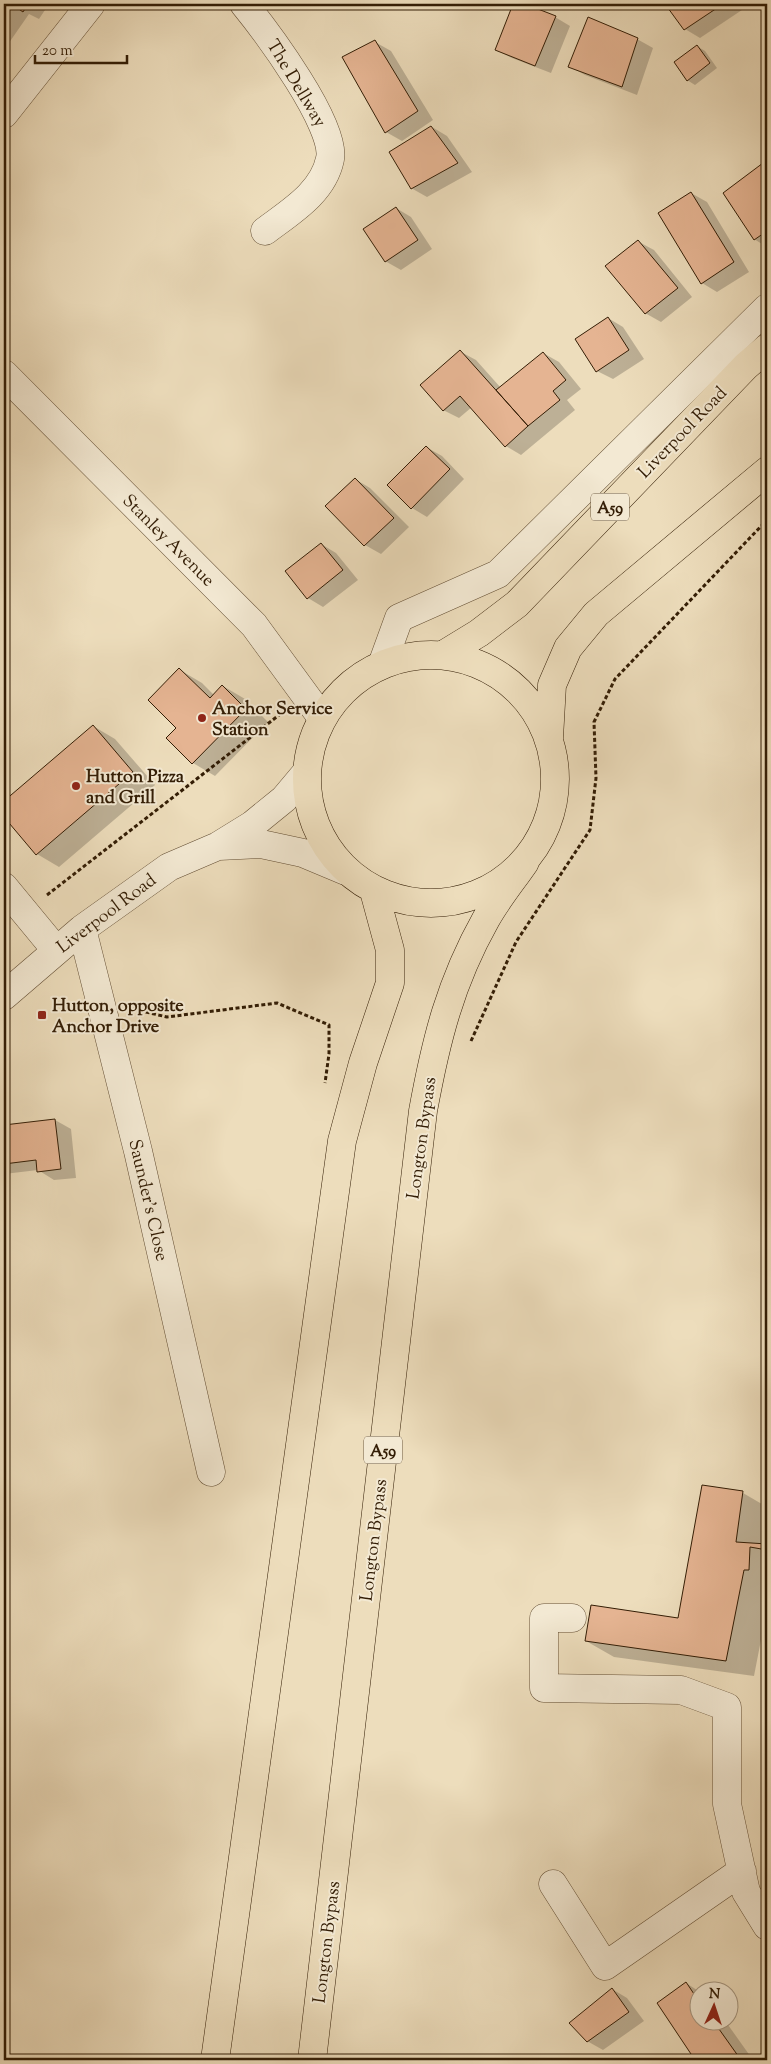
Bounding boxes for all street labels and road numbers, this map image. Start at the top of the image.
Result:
street label: The Dellway [259,35,332,133]
street label: Liverpool Road [633,382,734,485]
street label: Stanley Avenue [115,489,220,594]
road number: A59 [591,494,629,520]
street label: Liverpool Road [52,868,162,961]
street label: Longton Bypass [402,1075,444,1201]
street label: Saunder's Close [120,1137,174,1264]
road number: A59 [364,1436,402,1464]
street label: Longton Bypass [355,1478,395,1603]
street label: Longton Bypass [308,1880,348,2005]

